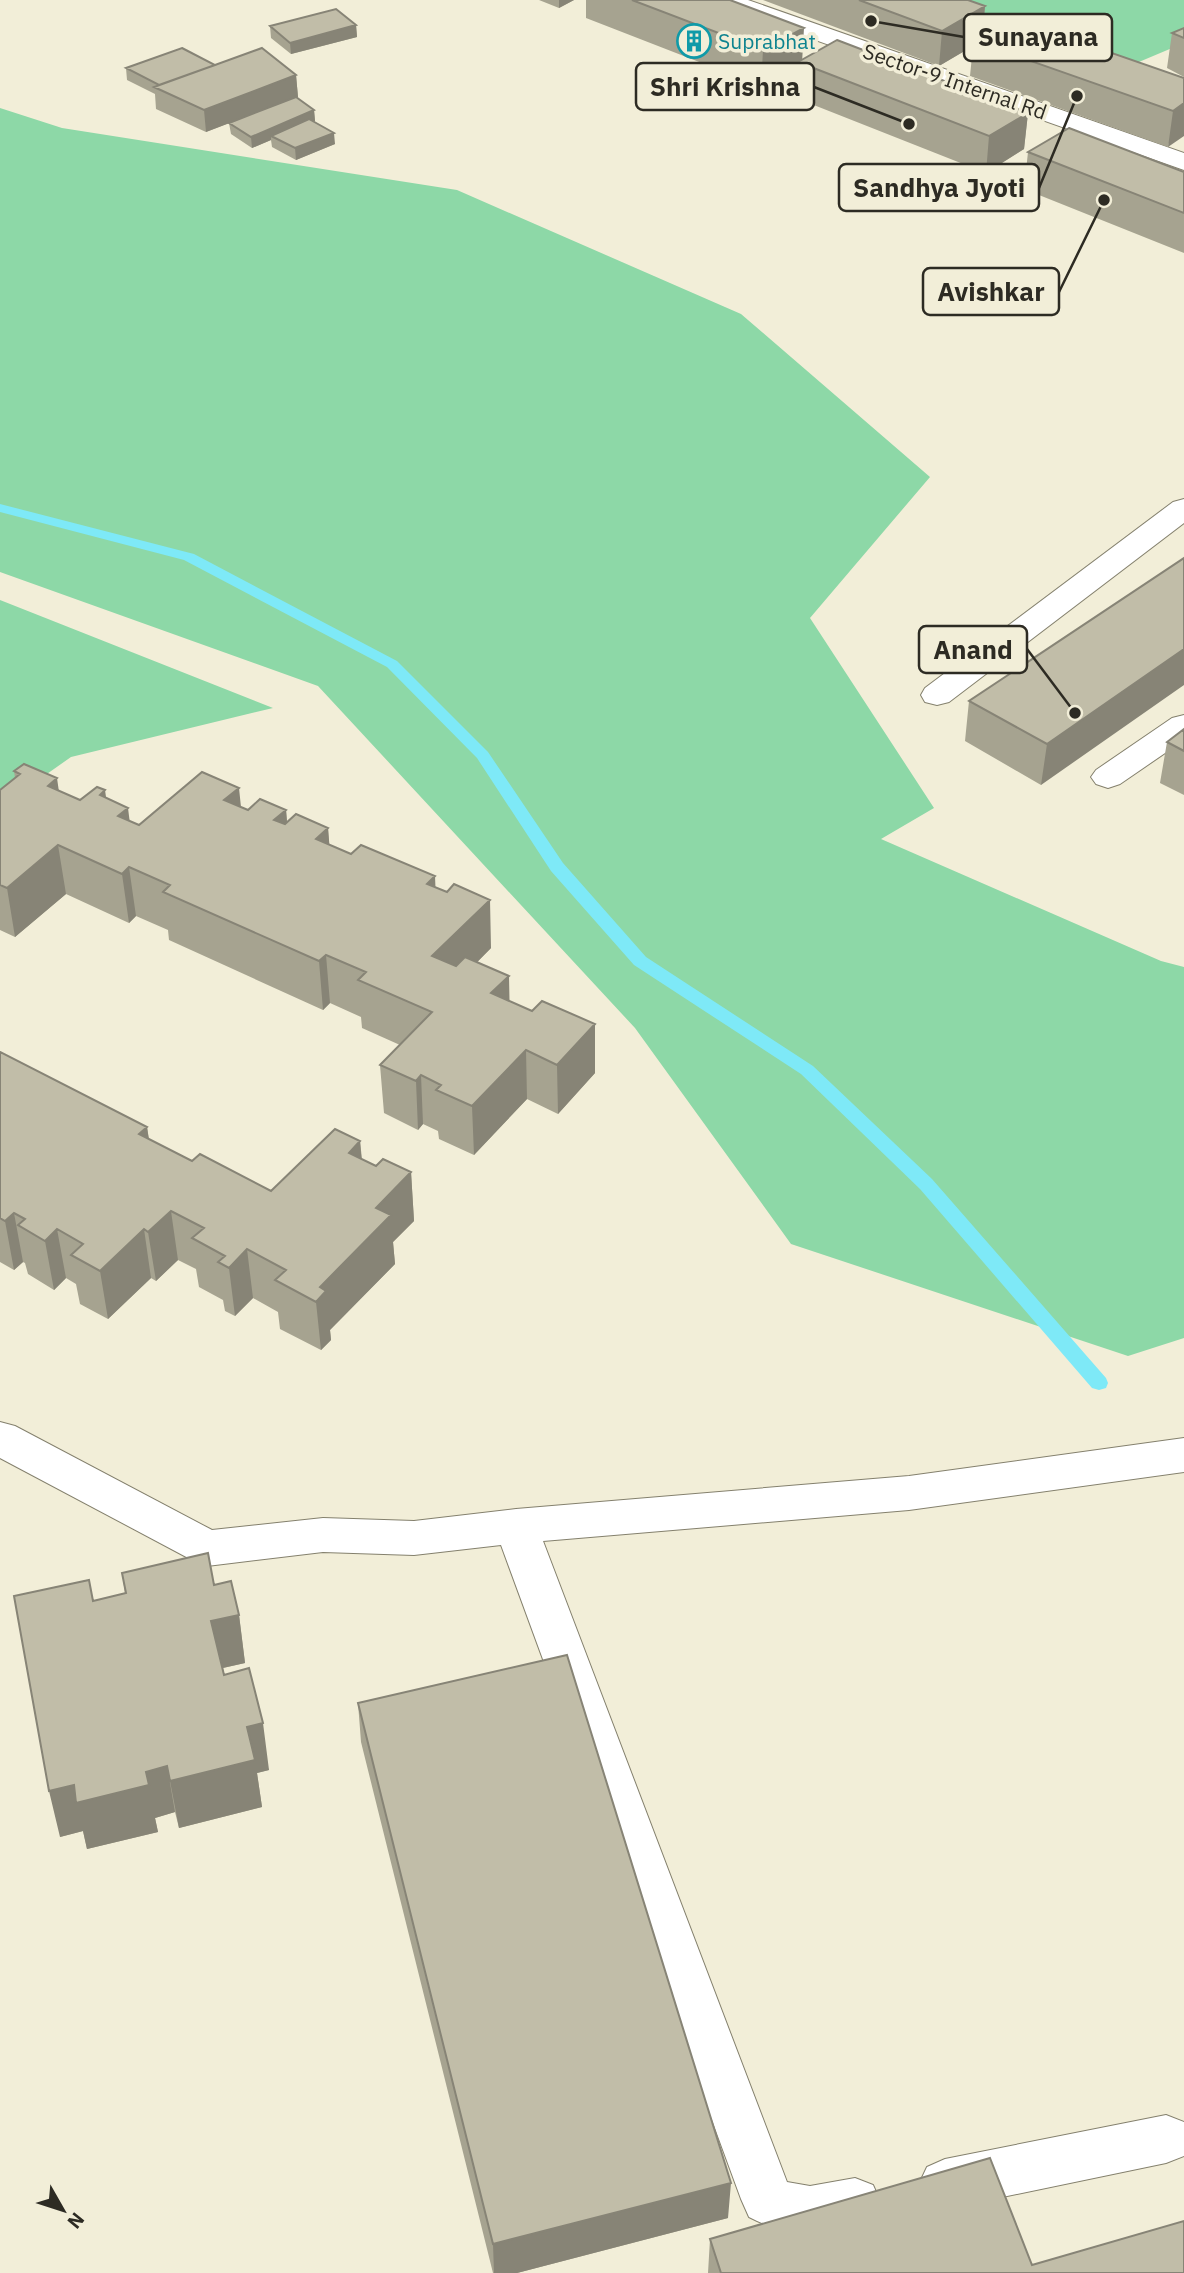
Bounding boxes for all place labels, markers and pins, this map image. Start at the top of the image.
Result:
callout: Sunayana [964,14,1112,61]
building icon: Suprabhat [675,22,713,60]
place label: Suprabhat [718,27,816,55]
callout: Shri Krishna [636,63,814,110]
callout: Sandhya Jyoti [839,164,1039,211]
callout: Avishkar [923,268,1059,315]
callout: Anand [919,626,1027,673]

